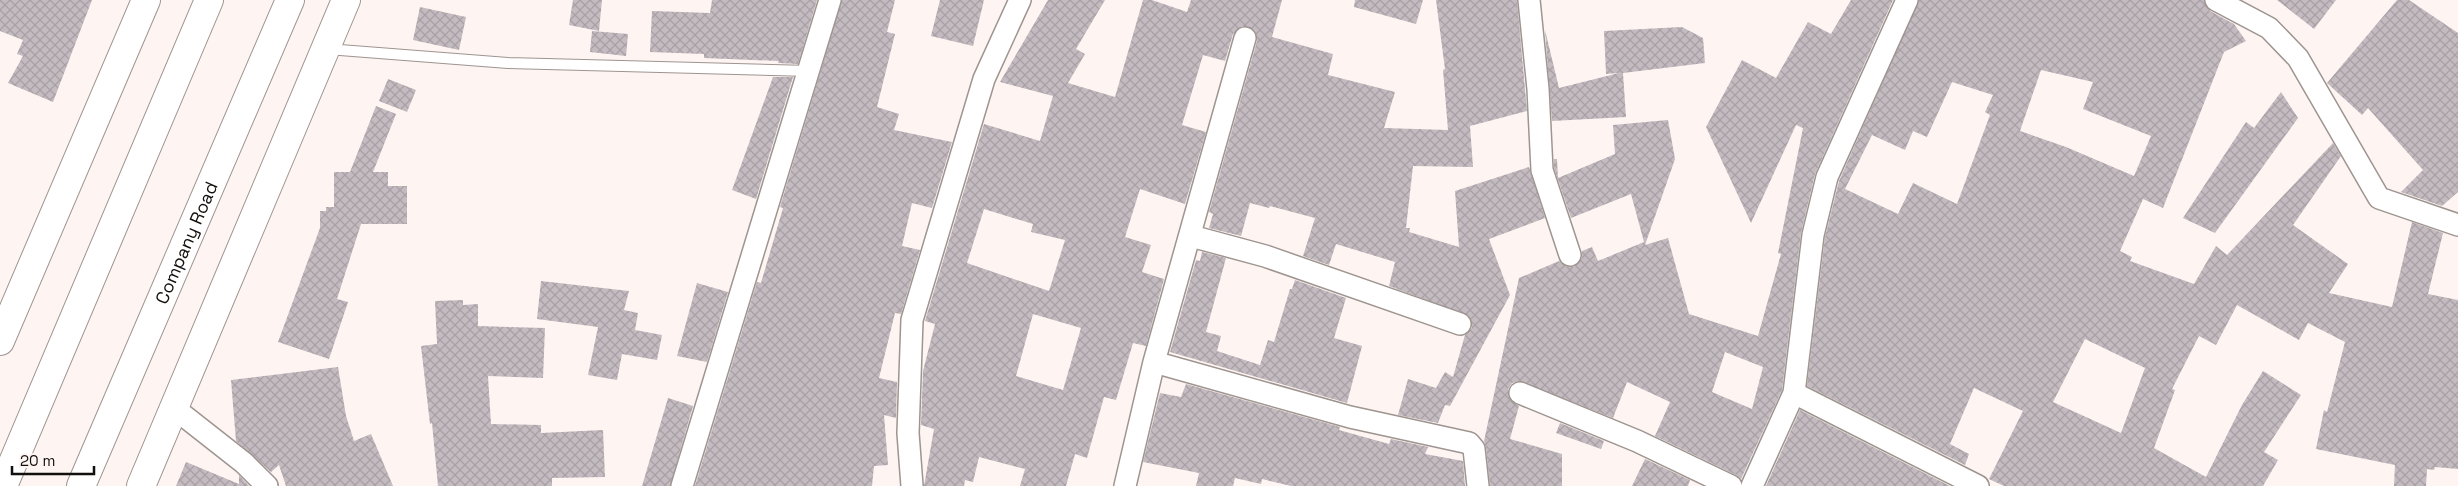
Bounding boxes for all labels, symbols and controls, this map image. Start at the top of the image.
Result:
street label: Company Road [149,178,222,307]
scale bar [12,444,95,476]
text: 20 m [20,451,55,470]

